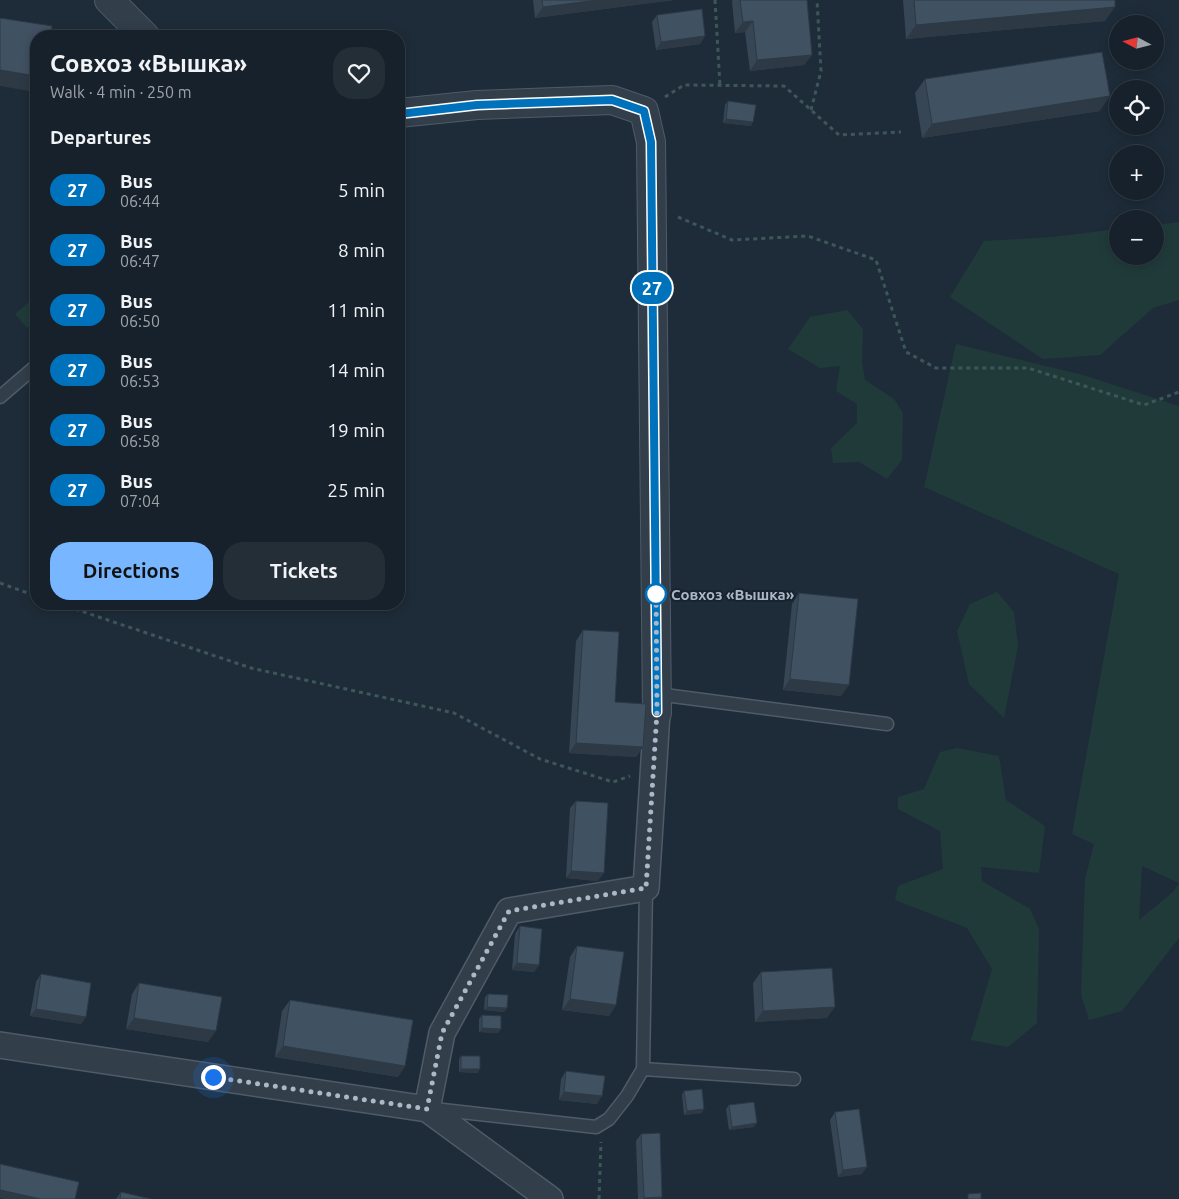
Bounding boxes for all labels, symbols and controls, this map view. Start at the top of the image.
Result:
north arrow [1109,15,1164,70]
map controls [1109,15,1164,265]
button: heart [333,47,385,99]
text: Совхоз «Вышка» [50,50,247,77]
button: locate [1109,80,1164,135]
text: Walk · 4 min · 250 m [50,83,192,101]
text: Departures [50,126,151,148]
button: + [1109,145,1164,200]
text: Bus [120,170,153,192]
text: 5 min [338,179,385,201]
text: 27 [67,180,88,200]
text: 06:44 [120,192,160,210]
button: − [1109,210,1164,265]
text: Bus [120,230,153,252]
text: 8 min [338,239,385,261]
text: 27 [67,240,88,260]
text: 06:47 [120,252,160,270]
line badge: 27 [630,272,674,304]
text: 27 [642,278,662,298]
text: Bus [120,290,153,312]
text: 11 min [327,299,385,321]
text: 27 [67,300,88,320]
text: 06:50 [120,312,160,330]
text: Bus [120,350,153,372]
text: 14 min [327,359,385,381]
text: 27 [67,360,88,380]
text: 06:53 [120,372,160,390]
text: Bus [120,410,153,432]
text: 19 min [327,419,385,441]
text: 27 [67,420,88,440]
text: 06:58 [120,432,160,450]
text: Bus [120,470,153,492]
text: 25 min [327,479,385,501]
text: 27 [67,480,88,500]
text: 07:04 [120,492,160,510]
button: Directions [50,542,213,600]
button: Tickets [223,542,385,600]
marker: Совхоз «Вышка» [645,583,667,605]
place label: Совхоз «Вышка» [671,586,795,603]
your location [201,1065,226,1090]

